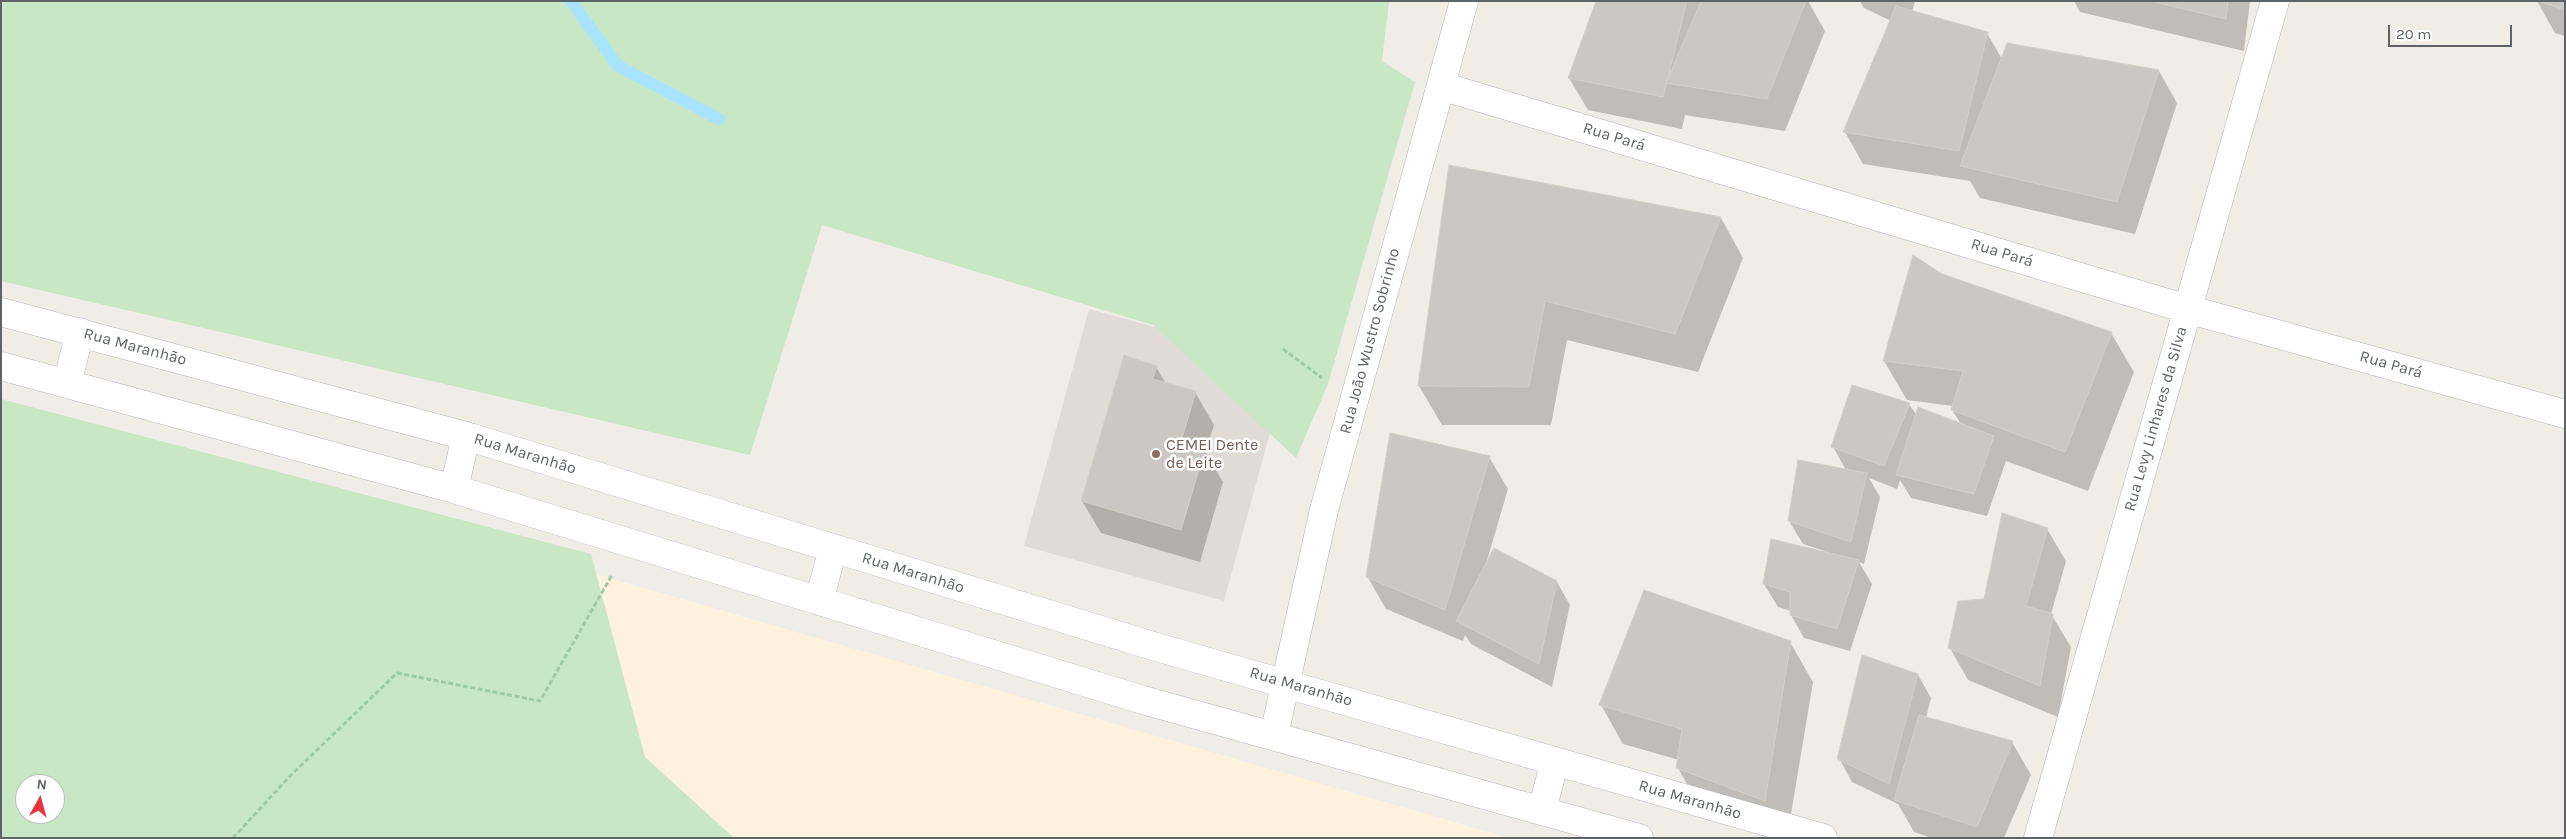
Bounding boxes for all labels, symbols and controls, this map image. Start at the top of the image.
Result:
scale bar [2391,15,2515,47]
text: 20 m [2396,25,2431,43]
street label: Rua Pará [1580,118,1648,156]
street label: Rua Pará [1968,234,2036,272]
street label: Rua João Wustro Sobrinho [1336,246,1404,436]
street label: Rua Maranhão [81,324,189,370]
street label: Rua Levy Linhares da Silva [2120,324,2192,514]
street label: Rua Pará [2357,347,2425,383]
street label: Rua Maranhão [472,429,578,479]
place label: CEMEI Dente de Leite [1166,435,1258,473]
marker: CEMEI Dente de Leite [1150,448,1162,460]
street label: Rua Maranhão [860,548,966,598]
street label: Rua Maranhão [1247,663,1355,711]
north arrow [15,774,65,824]
text: N [36,776,48,794]
street label: Rua Maranhão [1636,776,1744,824]

